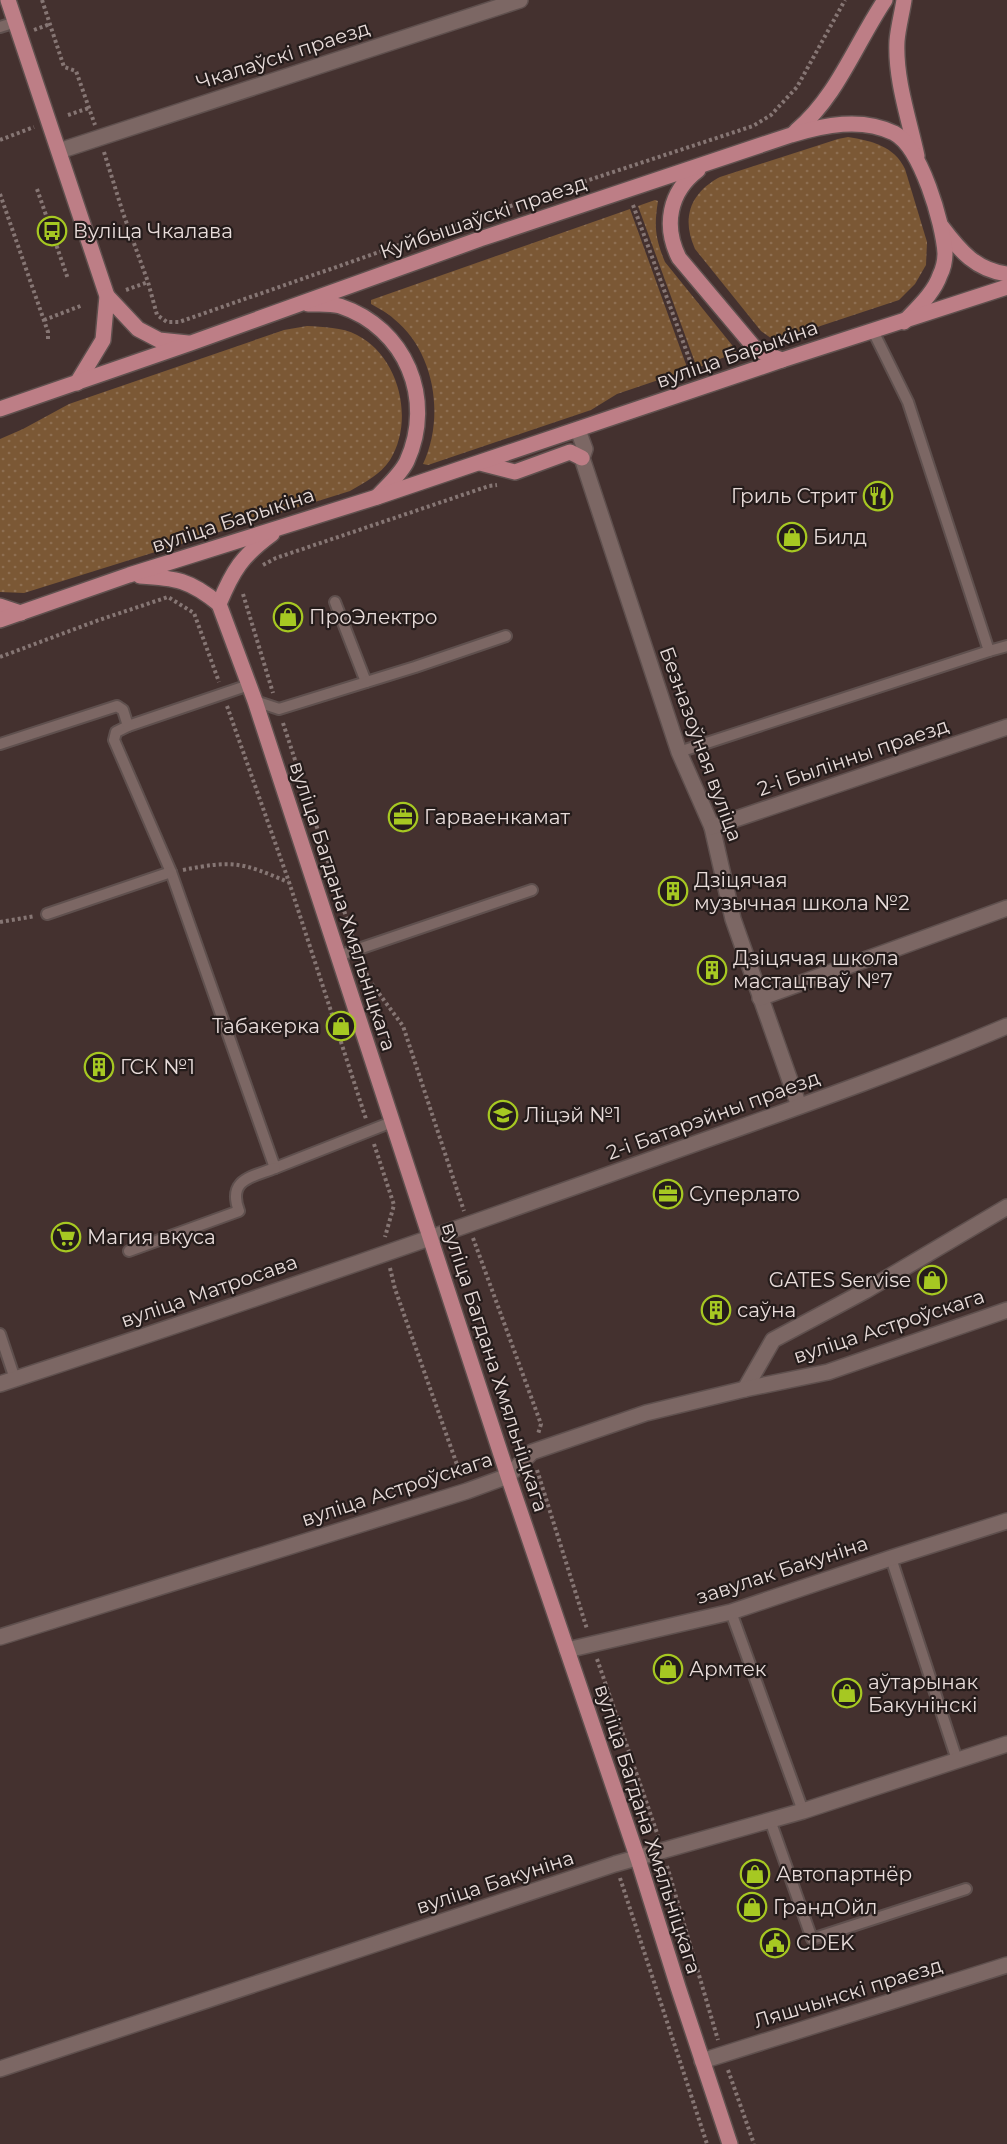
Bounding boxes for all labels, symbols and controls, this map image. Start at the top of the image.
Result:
street label: Чкалаўскі праезд [193,16,373,94]
street label: Куйбышаўскі праезд [377,170,589,264]
bus stop icon: Вуліца Чкалава [36,215,68,247]
place label: Вуліца Чкалава [73,219,233,243]
street label: вуліца Барыкіна [653,315,821,393]
restaurant icon: Гриль Стрит [862,480,894,512]
street label: вуліца Барыкіна [149,482,317,558]
place label: Гриль Стрит [731,484,858,508]
shop icon: Билд [776,521,808,553]
place label: Билд [813,525,867,549]
shop icon: ПроЭлектро [272,601,304,633]
place label: ПроЭлектро [309,605,438,629]
street label: Безназоўная вуліца [655,643,747,845]
street label: 2-і Былінны праезд [754,713,952,801]
street label: вуліца Багдана Хмяльніцкага [285,758,401,1054]
office icon: Гарваенкамат [387,801,419,833]
place label: Гарваенкамат [424,805,570,829]
place label: Дзіцячая музычная школа №2 [694,868,910,915]
building icon: Дзіцячая музычная школа №2 [657,875,689,907]
place label: Дзіцячая школа мастацтваў №7 [733,946,899,993]
building icon: Дзіцячая школа мастацтваў №7 [696,954,728,986]
shop icon: Табакерка [325,1010,357,1042]
place label: Табакерка [212,1014,320,1038]
building icon: ГСК №1 [83,1051,115,1083]
place label: ГСК №1 [120,1055,195,1079]
street label: 2-і Батарэйны праезд [603,1065,823,1165]
school or university icon: Ліцэй №1 [487,1099,519,1131]
place label: Ліцэй №1 [524,1103,621,1127]
office icon: Суперлато [652,1178,684,1210]
place label: Суперлато [689,1182,800,1206]
street label: вуліца Багдана Хмяльніцкага [437,1219,553,1515]
supermarket icon: Магия вкуса [50,1221,82,1253]
place label: Магия вкуса [87,1225,216,1249]
street label: вуліца Матросава [118,1250,300,1332]
shop icon: GATES Servise [916,1264,948,1296]
place label: GATES Servise [769,1268,911,1292]
street label: вуліца Астроўскага [790,1284,988,1368]
building icon: саўна [700,1294,732,1326]
place label: саўна [737,1298,796,1322]
street label: вуліца Астроўскага [298,1447,496,1531]
street label: завулак Бакуніна [693,1531,871,1609]
shop icon: Армтек [652,1653,684,1685]
place label: Армтек [689,1657,767,1681]
place label: аўтарынак Бакунінскі [868,1670,979,1717]
shop icon: аўтарынак Бакунінскі [831,1677,863,1709]
street label: вуліца Багдана Хмяльніцкага [590,1681,706,1977]
street label: вуліца Бакуніна [413,1845,577,1919]
shop icon: Автопартнёр [739,1858,771,1890]
place label: Автопартнёр [776,1862,912,1886]
shop icon: ГрандОйл [736,1891,768,1923]
place label: ГрандОйл [773,1895,877,1919]
public building icon: CDEK [759,1927,791,1959]
place label: CDEK [796,1931,855,1955]
street label: Ляшчынскі праезд [751,1953,945,2033]

